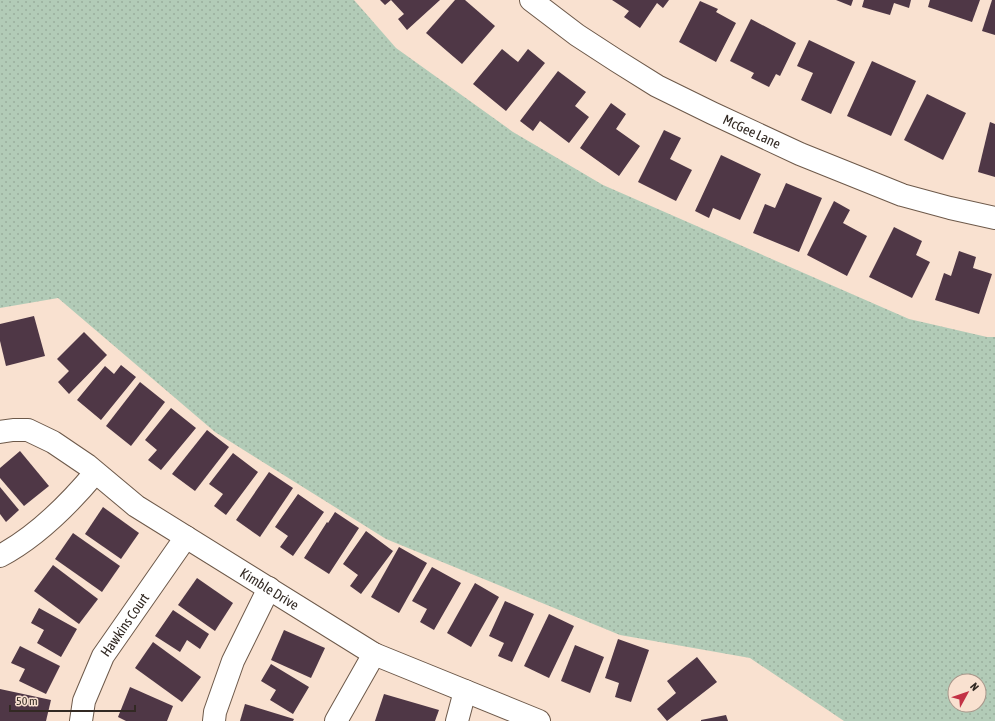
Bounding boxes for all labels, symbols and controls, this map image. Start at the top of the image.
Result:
street label: McGee Lane [721,111,783,152]
street label: Kimble Drive [237,565,302,613]
street label: Hawkins Court [97,590,152,660]
north arrow [947,673,987,713]
text: N [968,680,981,693]
scale bar [10,687,135,713]
text: 50 m [16,694,38,708]

